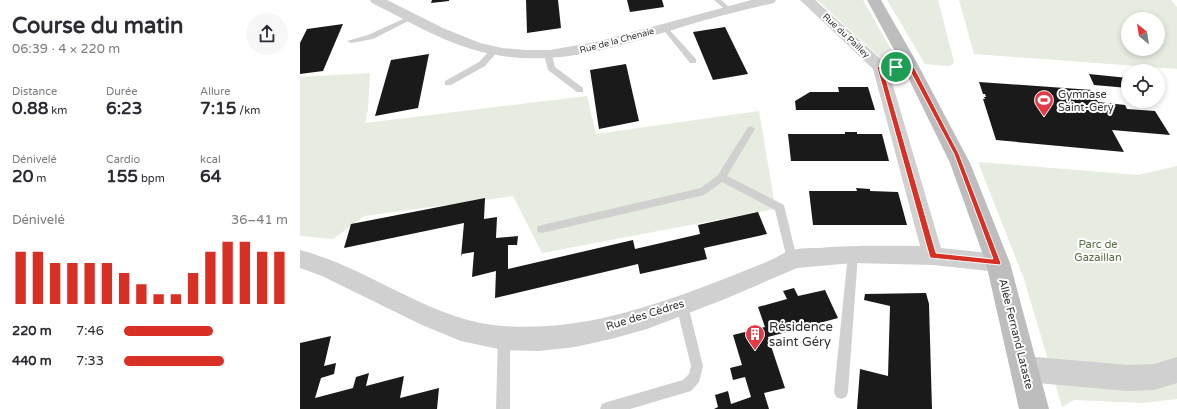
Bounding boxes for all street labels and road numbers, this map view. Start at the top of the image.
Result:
street label: Rue du Pailley [820,11,872,61]
street label: Rue de la Chenaie [578,26,656,56]
street label: Allée Fernand Lataste [996,277,1036,391]
street label: Rue des Cèdres [604,297,686,333]

